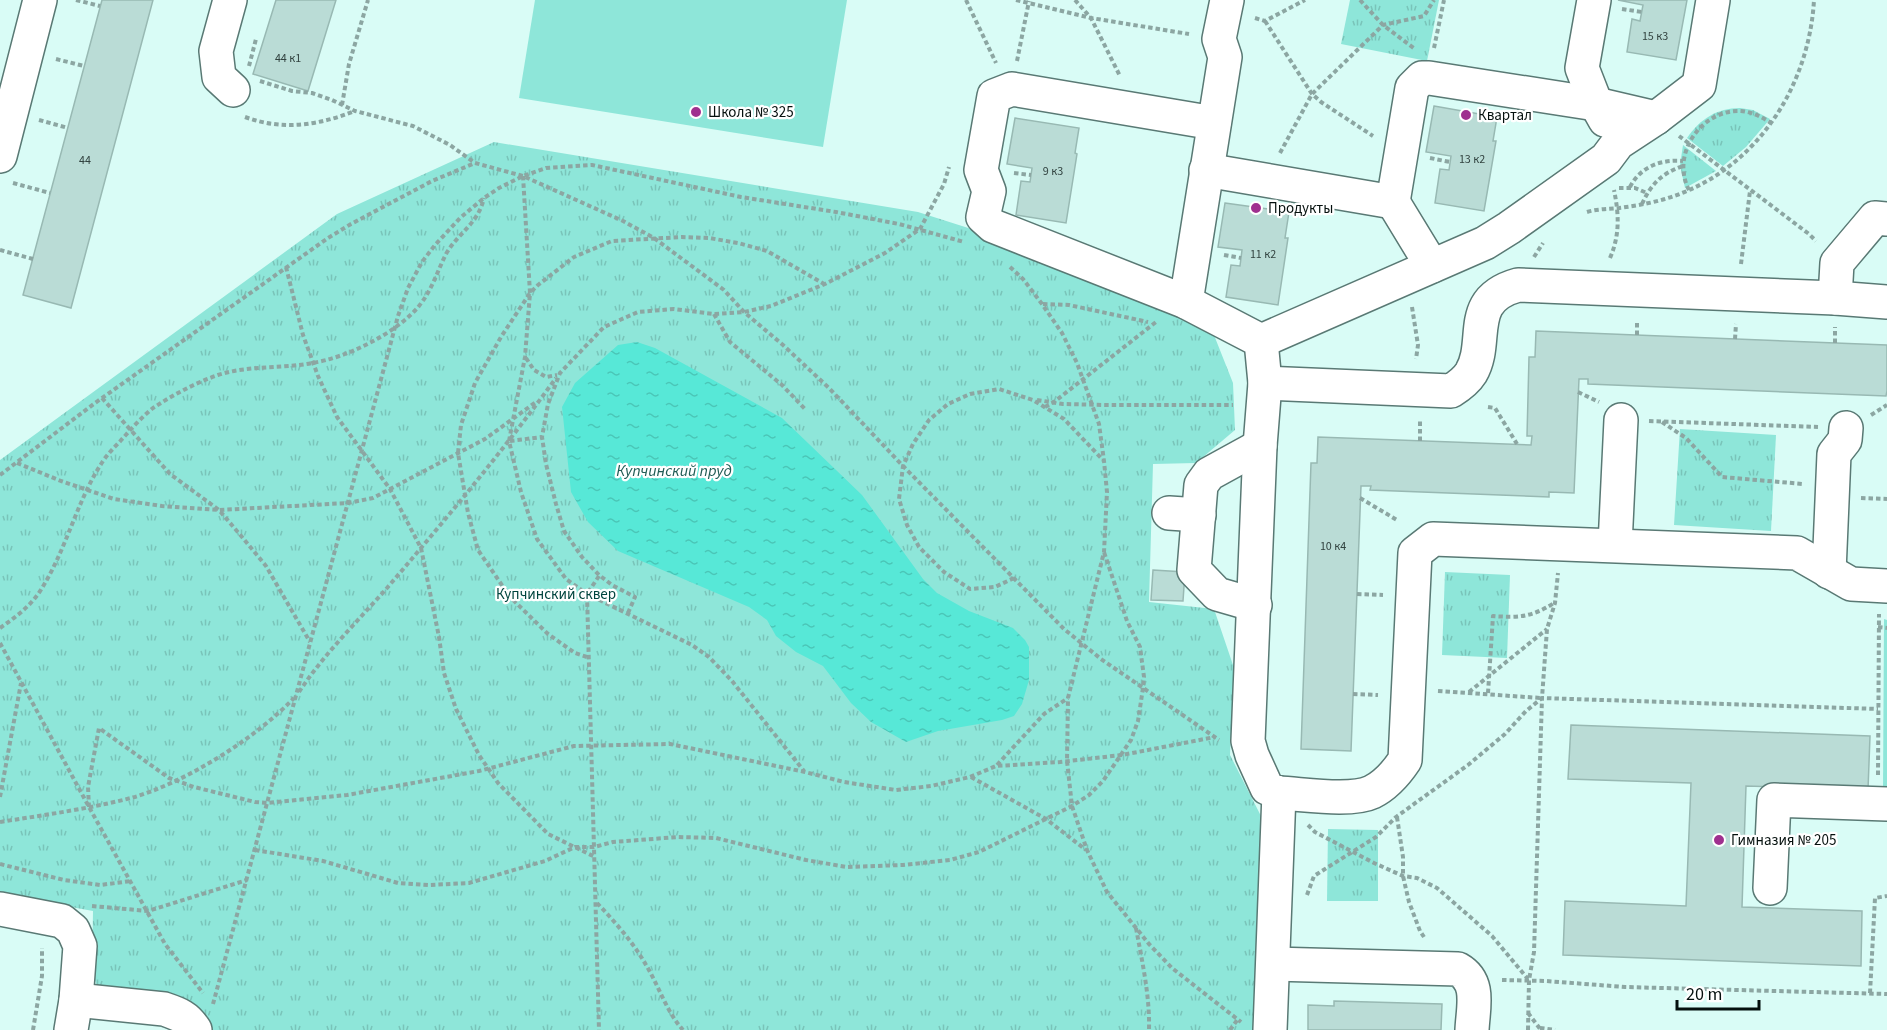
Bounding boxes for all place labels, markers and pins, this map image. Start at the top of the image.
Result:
place label: Школа № 325 [708,102,794,123]
marker: Школа № 325 [689,105,703,119]
place label: Квартал [1478,105,1532,126]
marker: Квартал [1459,108,1473,122]
place label: Продукты [1268,198,1333,219]
marker: Продукты [1249,201,1263,215]
place label: Гимназия № 205 [1731,830,1836,851]
marker: Гимназия № 205 [1712,833,1726,847]

